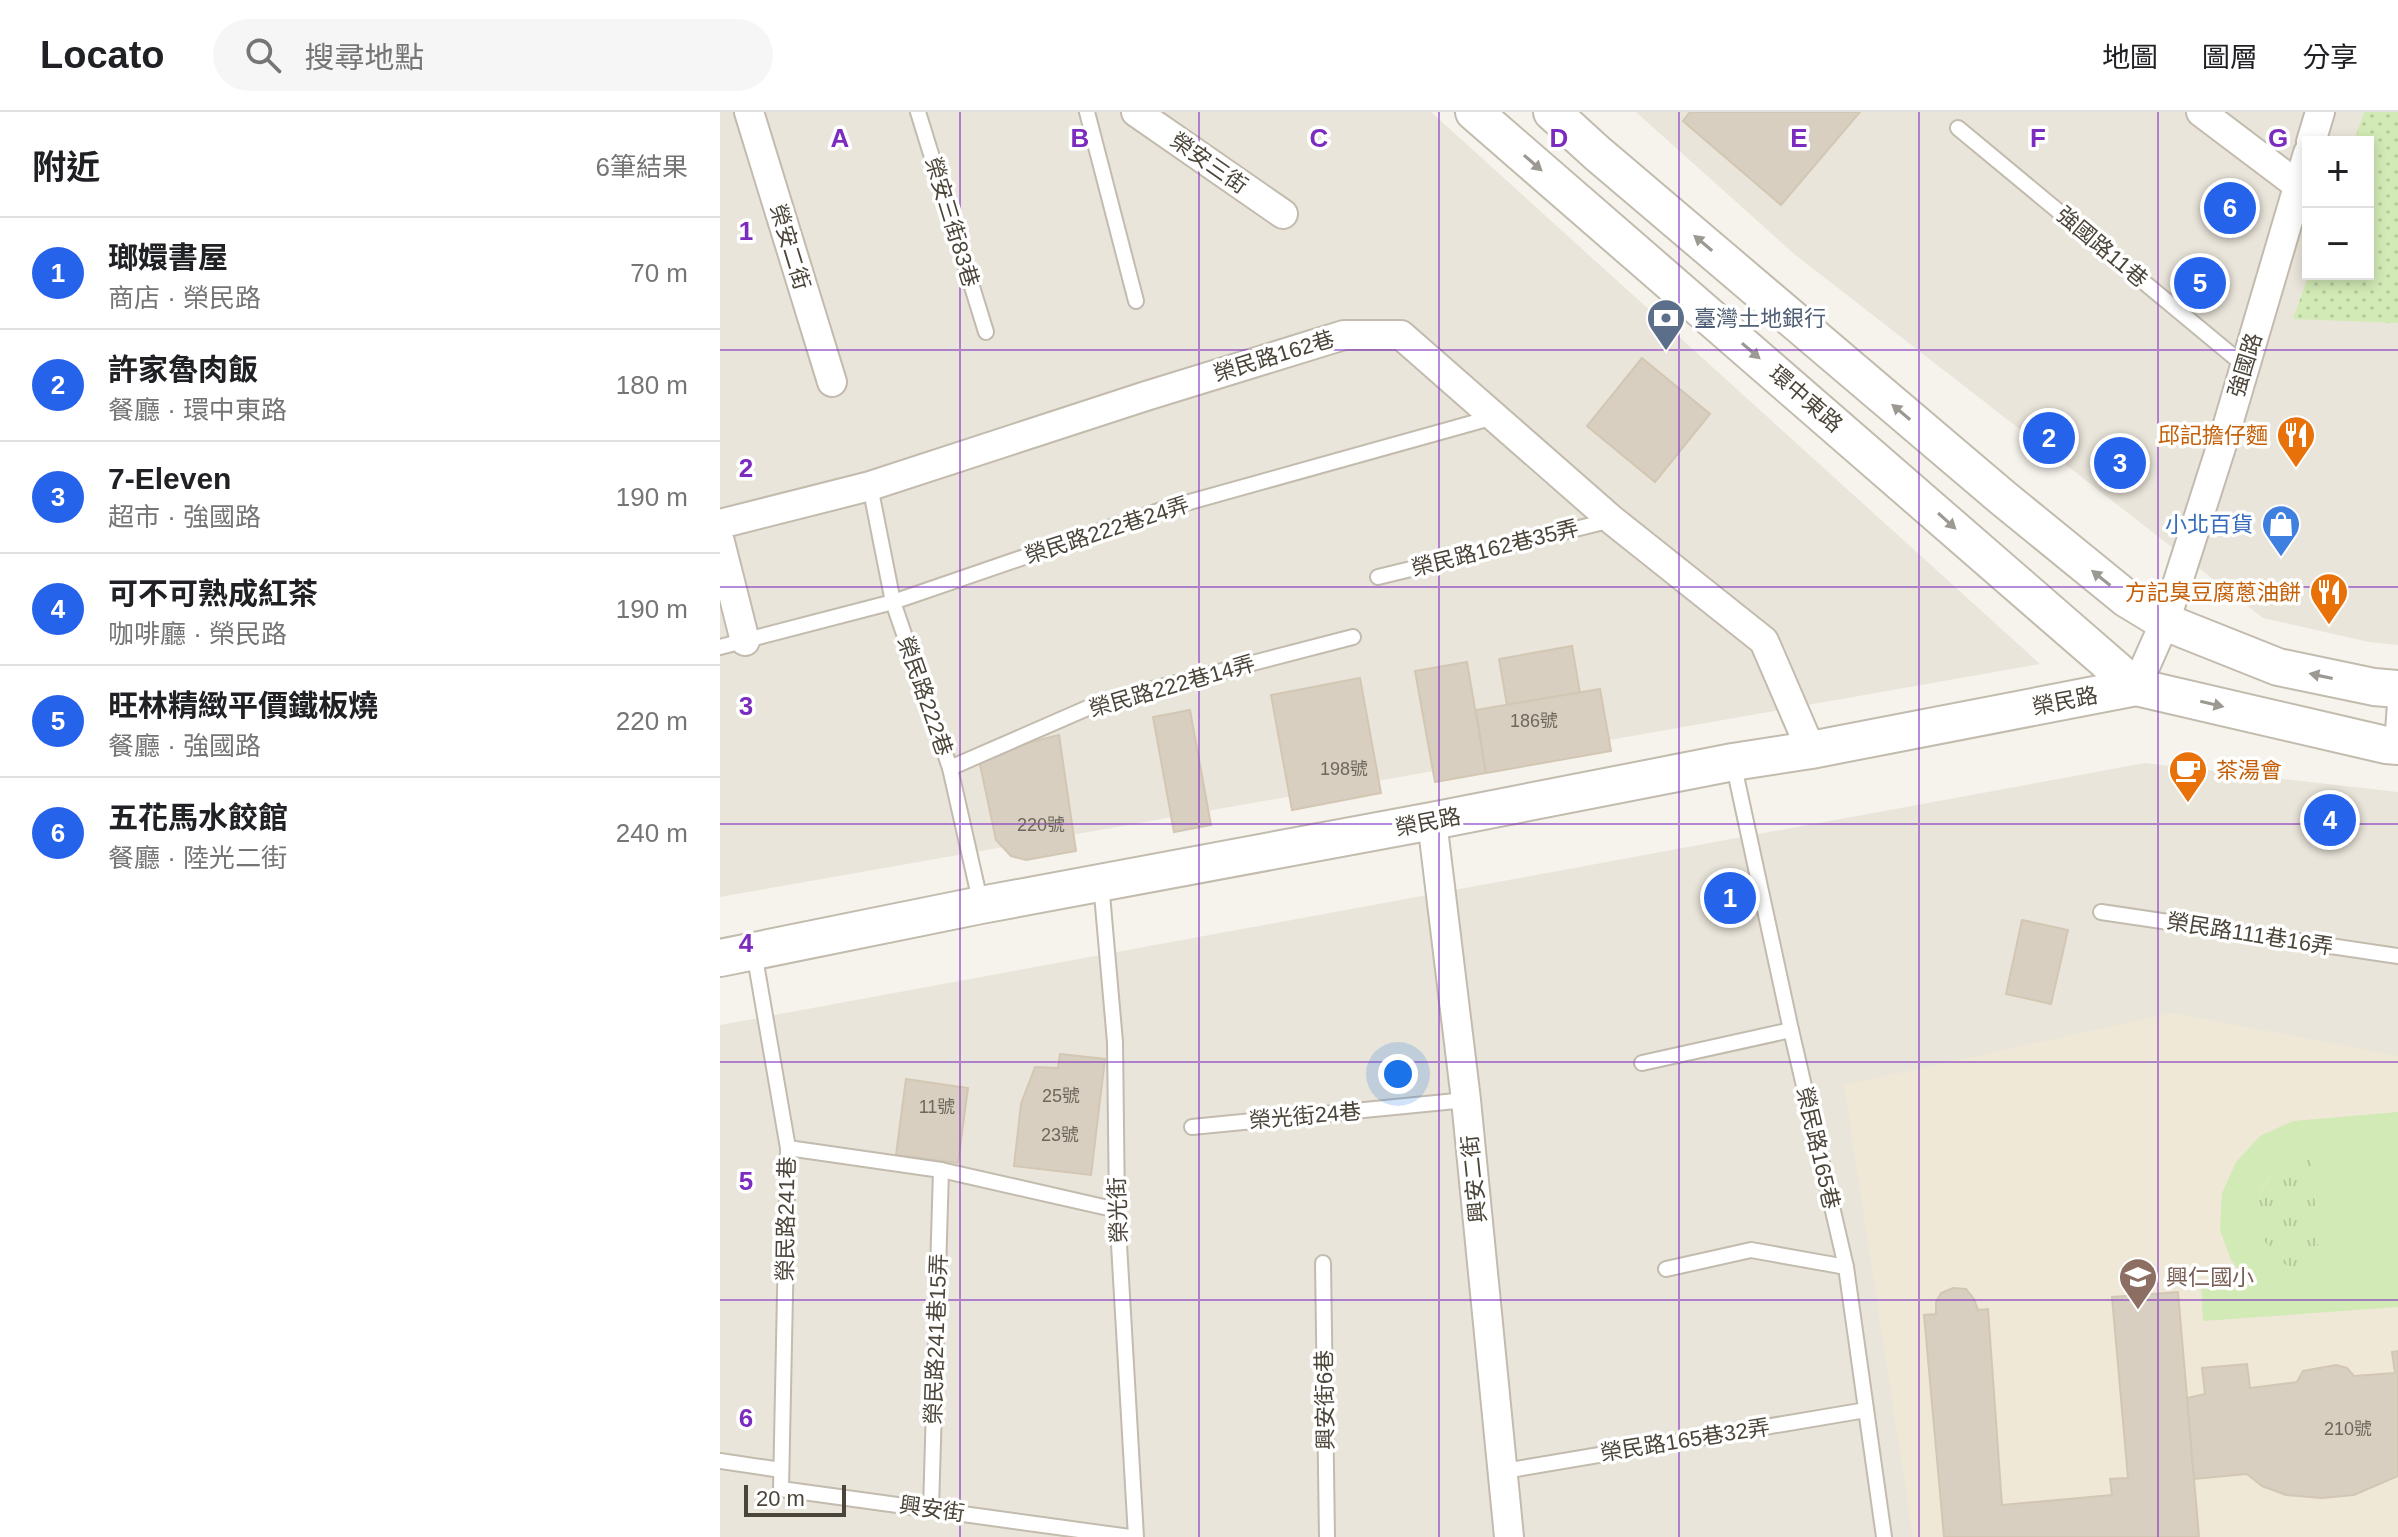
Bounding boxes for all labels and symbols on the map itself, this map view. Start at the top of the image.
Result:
text: A [831,123,850,153]
text: B [1071,123,1089,153]
text: C [1310,123,1329,153]
text: D [1550,123,1568,153]
text: E [1790,123,1808,153]
text: F [2030,123,2046,153]
text: G [2268,123,2288,153]
street label: 榮安三街 [1166,128,1252,198]
street label: 榮安三街83巷 [920,154,984,290]
one-way arrow [1523,154,1542,172]
pin: 6 [2204,178,2256,238]
street label: 榮安二街 [765,201,815,293]
street label: 強國路11巷 [2052,202,2152,292]
text: 1 [739,216,753,246]
one-way arrow [1693,235,1713,252]
pin: 5 [2174,253,2226,313]
bank icon: 臺灣土地銀行 [1645,297,1687,352]
place label: 臺灣土地銀行 [1694,306,1826,331]
street label: 榮民路162巷 [1211,326,1337,386]
street label: 強國路 [2223,330,2267,400]
one-way arrow [1741,342,1760,360]
street label: 環中東路 [1765,361,1847,437]
one-way arrow [1892,404,1912,421]
pin: 2 [2023,408,2075,468]
restaurant icon: 邱記擔仔麵 [2275,414,2317,469]
place label: 邱記擔仔麵 [2158,423,2268,448]
pin: 3 [2094,433,2146,493]
text: 2 [739,453,753,483]
street label: 榮民路222巷24弄 [1022,492,1192,568]
shop icon: 小北百貨 [2260,503,2302,558]
one-way arrow [1938,512,1957,530]
place label: 小北百貨 [2165,512,2253,537]
street label: 榮民路162巷35弄 [1409,515,1581,581]
one-way arrow [2091,570,2111,587]
restaurant icon: 方記臭豆腐蔥油餅 [2308,571,2350,626]
place label: 方記臭豆腐蔥油餅 [2125,580,2301,605]
street label: 榮民路222巷 [893,633,957,759]
street label: 榮民路222巷14弄 [1086,650,1258,722]
one-way arrow [2308,669,2333,682]
street label: 榮民路 [2030,682,2100,720]
text: 3 [739,691,753,721]
one-way arrow [2200,699,2225,711]
house number: 186號 [1510,711,1558,731]
cafe icon: 茶湯會 [2167,749,2209,804]
place label: 茶湯會 [2216,758,2282,783]
house number: 198號 [1320,759,1368,779]
pin: 4 [2304,790,2356,850]
street label: 榮民路 [1393,803,1463,841]
house number: 220號 [1017,815,1065,835]
pin: 1 [1704,868,1756,928]
street label: 榮民路111巷16弄 [2165,909,2335,959]
text: 4 [739,928,754,958]
your location [1378,1054,1418,1094]
street label: 榮民路165巷 [1792,1084,1844,1212]
house number: 25號 [1042,1086,1080,1106]
house number: 11號 [919,1097,955,1117]
street label: 榮光街24巷 [1248,1099,1362,1133]
house number: 23號 [1041,1125,1079,1145]
street label: 興安二街 [1457,1134,1491,1224]
street label: 榮民路241巷 [772,1156,800,1282]
text: 5 [739,1166,753,1196]
street label: 榮光街 [1104,1177,1132,1243]
street label: 榮民路241巷15弄 [921,1253,951,1425]
school or university icon: 興仁國小 [2117,1256,2159,1311]
place label: 興仁國小 [2166,1265,2254,1290]
street label: 興安街6巷 [1312,1350,1338,1450]
text: 6 [739,1403,753,1433]
street label: 榮民路165巷32弄 [1599,1414,1771,1466]
house number: 210號 [2324,1419,2372,1439]
scale bar [744,1481,846,1517]
street label: 興安街 [898,1492,966,1526]

